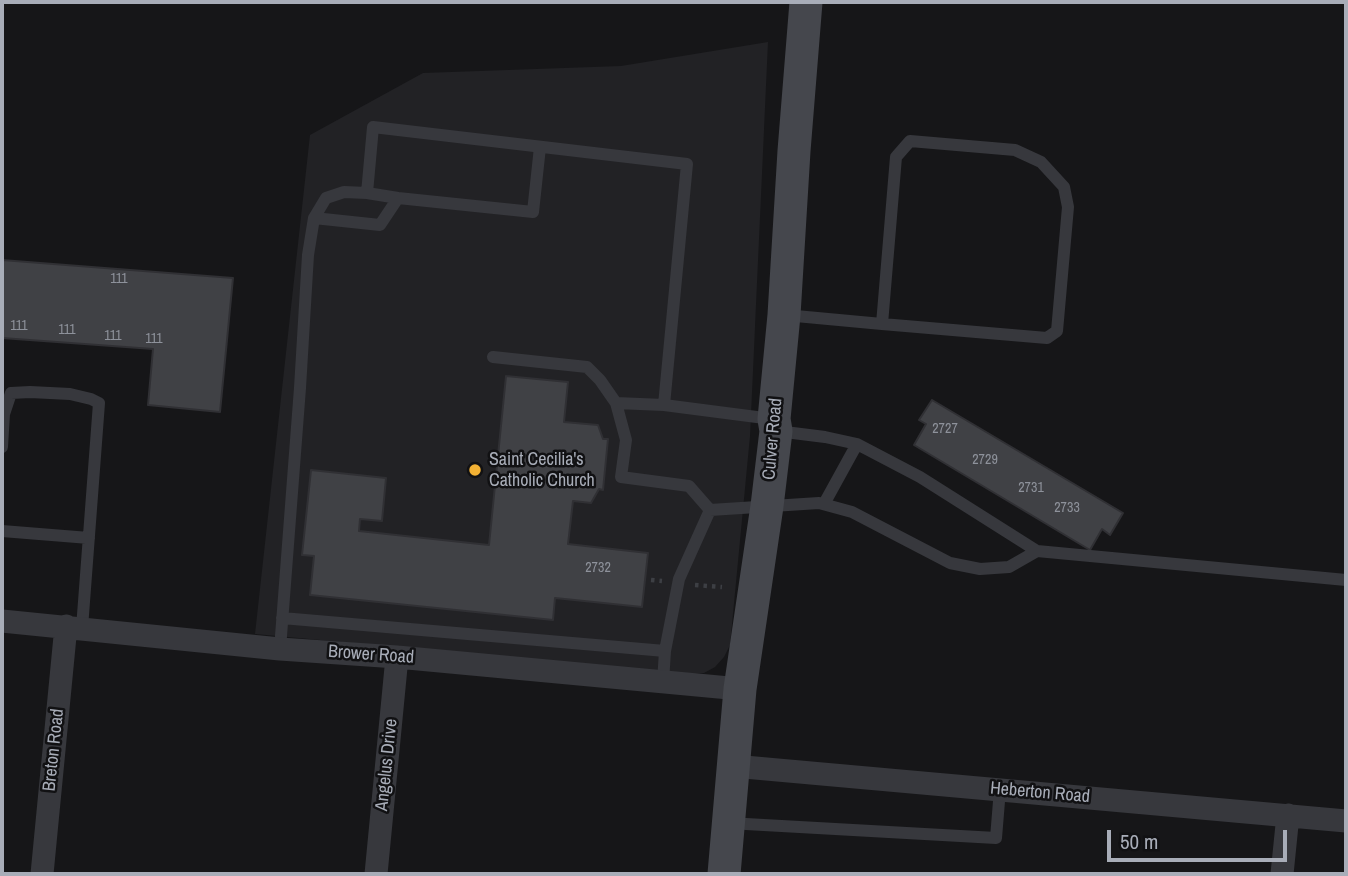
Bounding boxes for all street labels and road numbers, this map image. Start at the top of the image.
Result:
street label: Culver Road [759,397,787,481]
street label: Brower Road [327,641,415,669]
street label: Breton Road [39,708,69,792]
street label: Angelus Drive [371,718,403,812]
street label: Heberton Road [989,778,1091,808]

